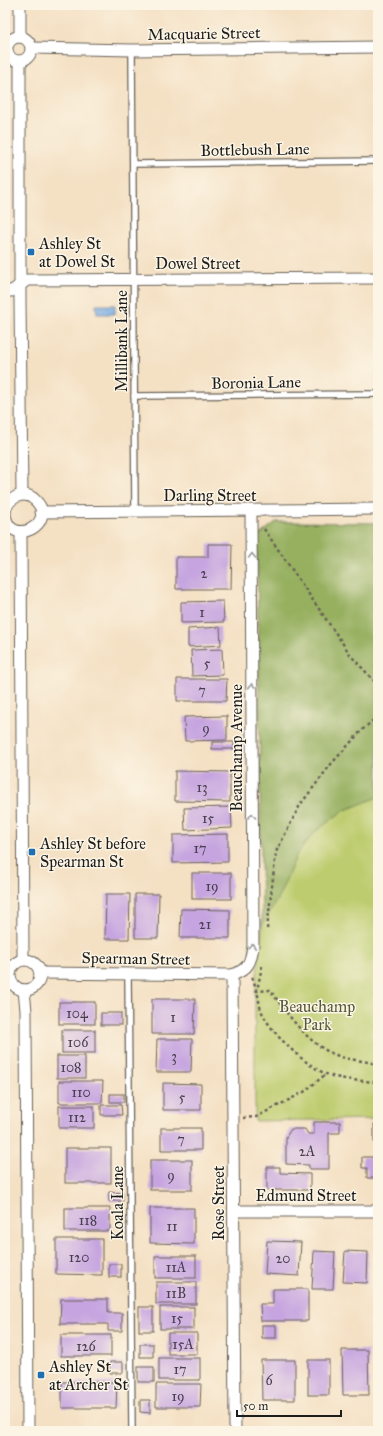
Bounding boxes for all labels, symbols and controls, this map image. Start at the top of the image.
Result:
street label: Macquarie Street [147,23,261,45]
street label: Bottlebush Lane [200,139,310,160]
place label: Ashley St at Dowel St [38,234,116,271]
marker: Ashley St at Dowel St [26,247,36,257]
street label: Dowel Street [155,254,241,273]
street label: Millibank Lane [112,290,131,392]
street label: Boronia Lane [211,372,301,393]
street label: Darling Street [163,486,257,506]
one-way arrow [248,553,256,559]
house number: 2 [201,565,208,582]
house number: 1 [199,604,205,621]
house number: 5 [204,655,211,672]
house number: 7 [198,682,206,699]
one-way arrow [248,683,256,689]
street label: Beauchamp Avenue [227,684,246,812]
house number: 9 [202,720,210,737]
house number: 13 [196,779,208,796]
house number: 15 [202,810,214,827]
one-way arrow [248,813,256,819]
place label: Ashley St before Spearman St [39,834,146,871]
house number: 17 [193,840,207,857]
marker: Ashley St before Spearman St [27,847,37,857]
house number: 19 [206,878,218,895]
house number: 21 [199,916,212,933]
one-way arrow [248,943,257,949]
street label: Spearman Street [81,948,191,969]
park label: Beauchamp Park [279,997,355,1034]
house number: 104 [66,1005,89,1022]
house number: 1 [170,1009,176,1026]
house number: 106 [68,1034,89,1051]
house number: 3 [171,1048,177,1065]
house number: 108 [60,1059,82,1076]
house number: 110 [71,1084,91,1101]
house number: 5 [179,1089,186,1106]
house number: 112 [68,1109,86,1126]
house number: 7 [177,1131,185,1148]
house number: 2A [299,1143,316,1160]
street label: Koala Lane [108,1165,127,1240]
street label: Rose Street [209,1165,228,1241]
house number: 9 [167,1167,175,1184]
street label: Edmund Street [255,1186,357,1205]
house number: 118 [79,1212,97,1229]
house number: 11 [166,1218,178,1235]
house number: 120 [69,1249,89,1266]
house number: 20 [275,1250,291,1267]
house number: 11A [166,1259,187,1276]
house number: 11B [166,1285,186,1302]
house number: 15 [171,1310,183,1327]
house number: 15A [172,1336,194,1353]
house number: 126 [76,1338,97,1355]
place label: Ashley St at Archer St [48,1357,128,1394]
house number: 17 [173,1361,187,1378]
marker: Ashley St at Archer St [36,1370,46,1380]
house number: 6 [265,1372,273,1389]
house number: 19 [172,1388,184,1405]
scale bar [237,1392,341,1418]
text: 50 m [243,1399,268,1413]

